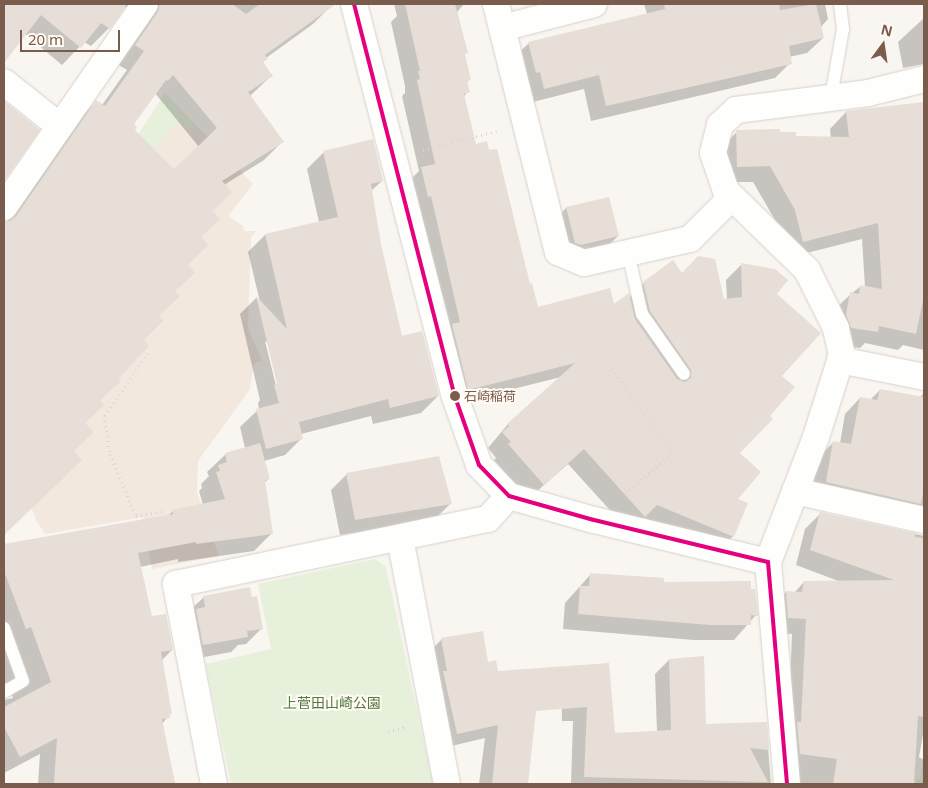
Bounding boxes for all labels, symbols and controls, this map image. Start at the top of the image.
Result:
text: N [879,19,895,41]
scale bar [22,20,122,52]
north arrow [858,20,908,70]
text: 20 m [28,29,63,49]
place label: 石崎稲荷 [464,388,516,404]
marker: 石崎稲荷 [450,391,460,401]
park label: 上菅田山崎公園 [283,695,381,711]

